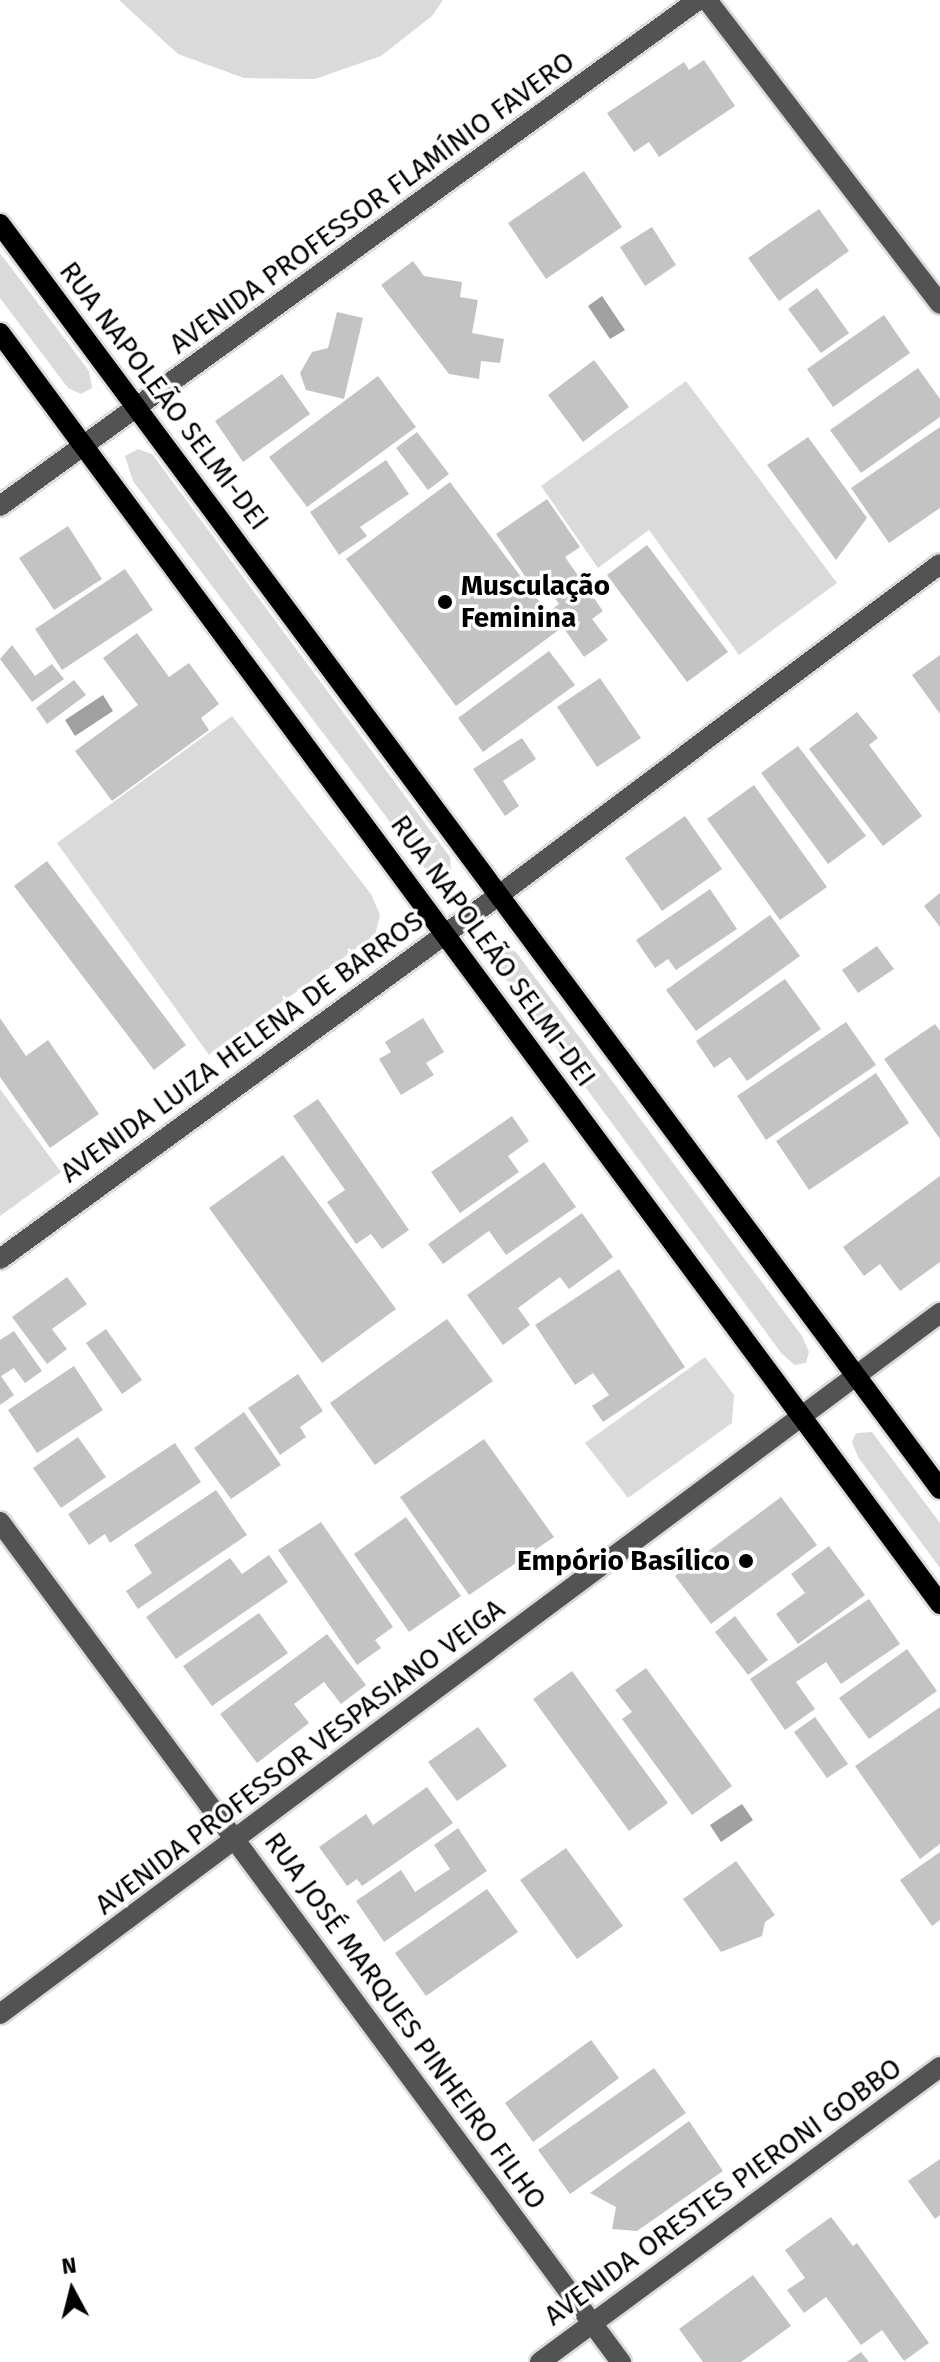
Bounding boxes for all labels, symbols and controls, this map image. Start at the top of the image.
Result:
street label: AVENIDA PROFESSOR FLAMÍNIO FAVERO [163,45,581,361]
street label: RUA NAPOLEÃO SELMI-DEI [52,255,276,537]
place label: Musculação Feminina [461,569,610,635]
marker: Musculação Feminina [436,593,454,611]
street label: RUA NAPOLEÃO SELMI-DEI [383,809,603,1093]
street label: AVENIDA LUIZA HELENA DE BARROS [54,904,430,1190]
place label: Empório Basílico [517,1544,730,1578]
marker: Empório Basílico [737,1552,755,1570]
street label: AVENIDA PROFESSOR VESPASIANO VEIGA [89,1592,511,1922]
street label: RUA JOSÉ MARQUES PINHEIRO FILHO [257,1826,553,2216]
street label: AVENIDA ORESTES PIERONI GOBBO [538,2051,908,2333]
north arrow [32,2250,112,2330]
text: N [60,2251,78,2280]

